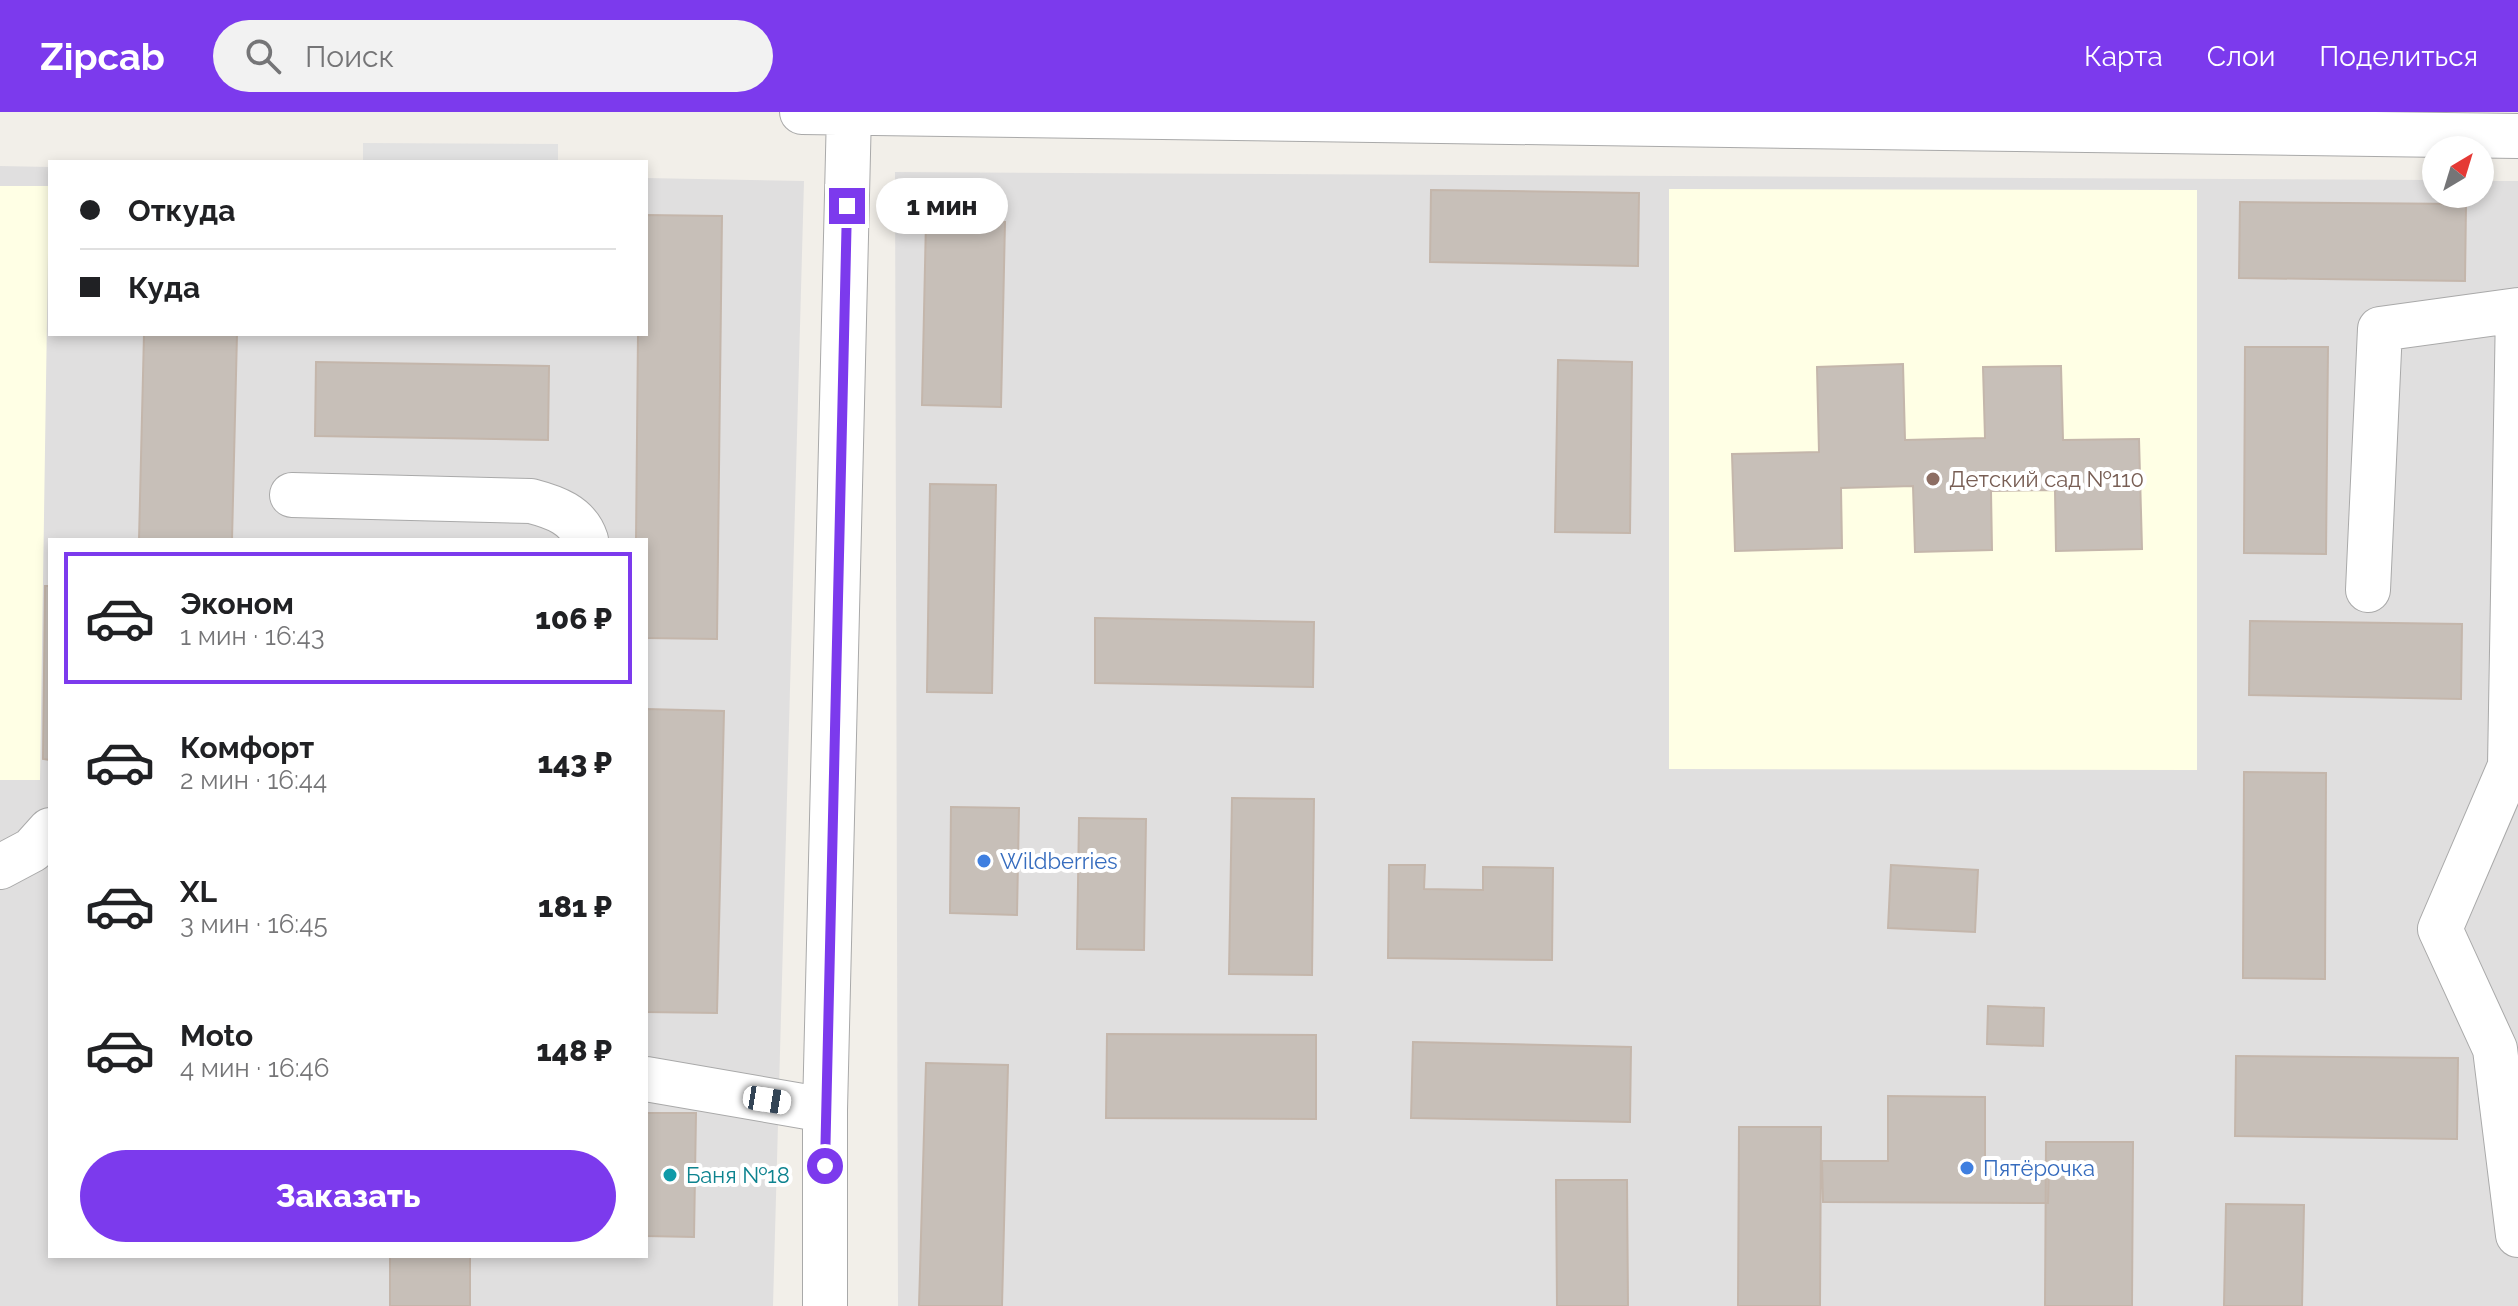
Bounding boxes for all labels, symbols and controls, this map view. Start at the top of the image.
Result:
search box [213,20,773,92]
text: Zipcab [40,34,165,79]
icon: search [241,34,285,78]
text: Поиск [305,39,394,74]
text: Карта [2084,40,2163,73]
text: Слои [2207,40,2275,73]
text: Поделиться [2319,40,2478,73]
north arrow [2422,136,2494,208]
map controls [2422,136,2494,208]
callout: 1 мин [875,178,1007,234]
route end [829,188,865,224]
text: 1 мин [907,191,977,221]
text: Откуда [128,193,235,228]
text: Куда [128,270,200,305]
place label: Детский сад №110 [1949,466,2144,492]
marker: Детский сад №110 [1924,470,1942,488]
icon: car [84,582,156,654]
text: Эконом [180,586,294,621]
text: 106 ₽ [535,601,612,636]
text: 1 мин · 16:43 [180,621,325,651]
icon: car [84,726,156,798]
text: Комфорт [180,730,314,765]
text: 143 ₽ [537,745,612,780]
text: 2 мин · 16:44 [180,765,327,795]
place label: Wildberries [1000,848,1118,874]
marker: Wildberries [975,852,993,870]
icon: car [84,870,156,942]
text: XL [180,874,217,909]
text: 181 ₽ [538,889,612,924]
text: 3 мин · 16:45 [180,909,328,939]
icon: car [84,1014,156,1086]
text: Moto [180,1018,253,1053]
text: 148 ₽ [536,1033,612,1068]
text: 4 мин · 16:46 [180,1053,329,1083]
car [741,1084,793,1116]
route start [807,1148,843,1184]
button: Заказать [80,1150,616,1242]
place label: Пятёрочка [1983,1155,2095,1181]
marker: Пятёрочка [1958,1159,1976,1177]
place label: Баня №18 [686,1162,790,1188]
marker: Баня №18 [661,1166,679,1184]

